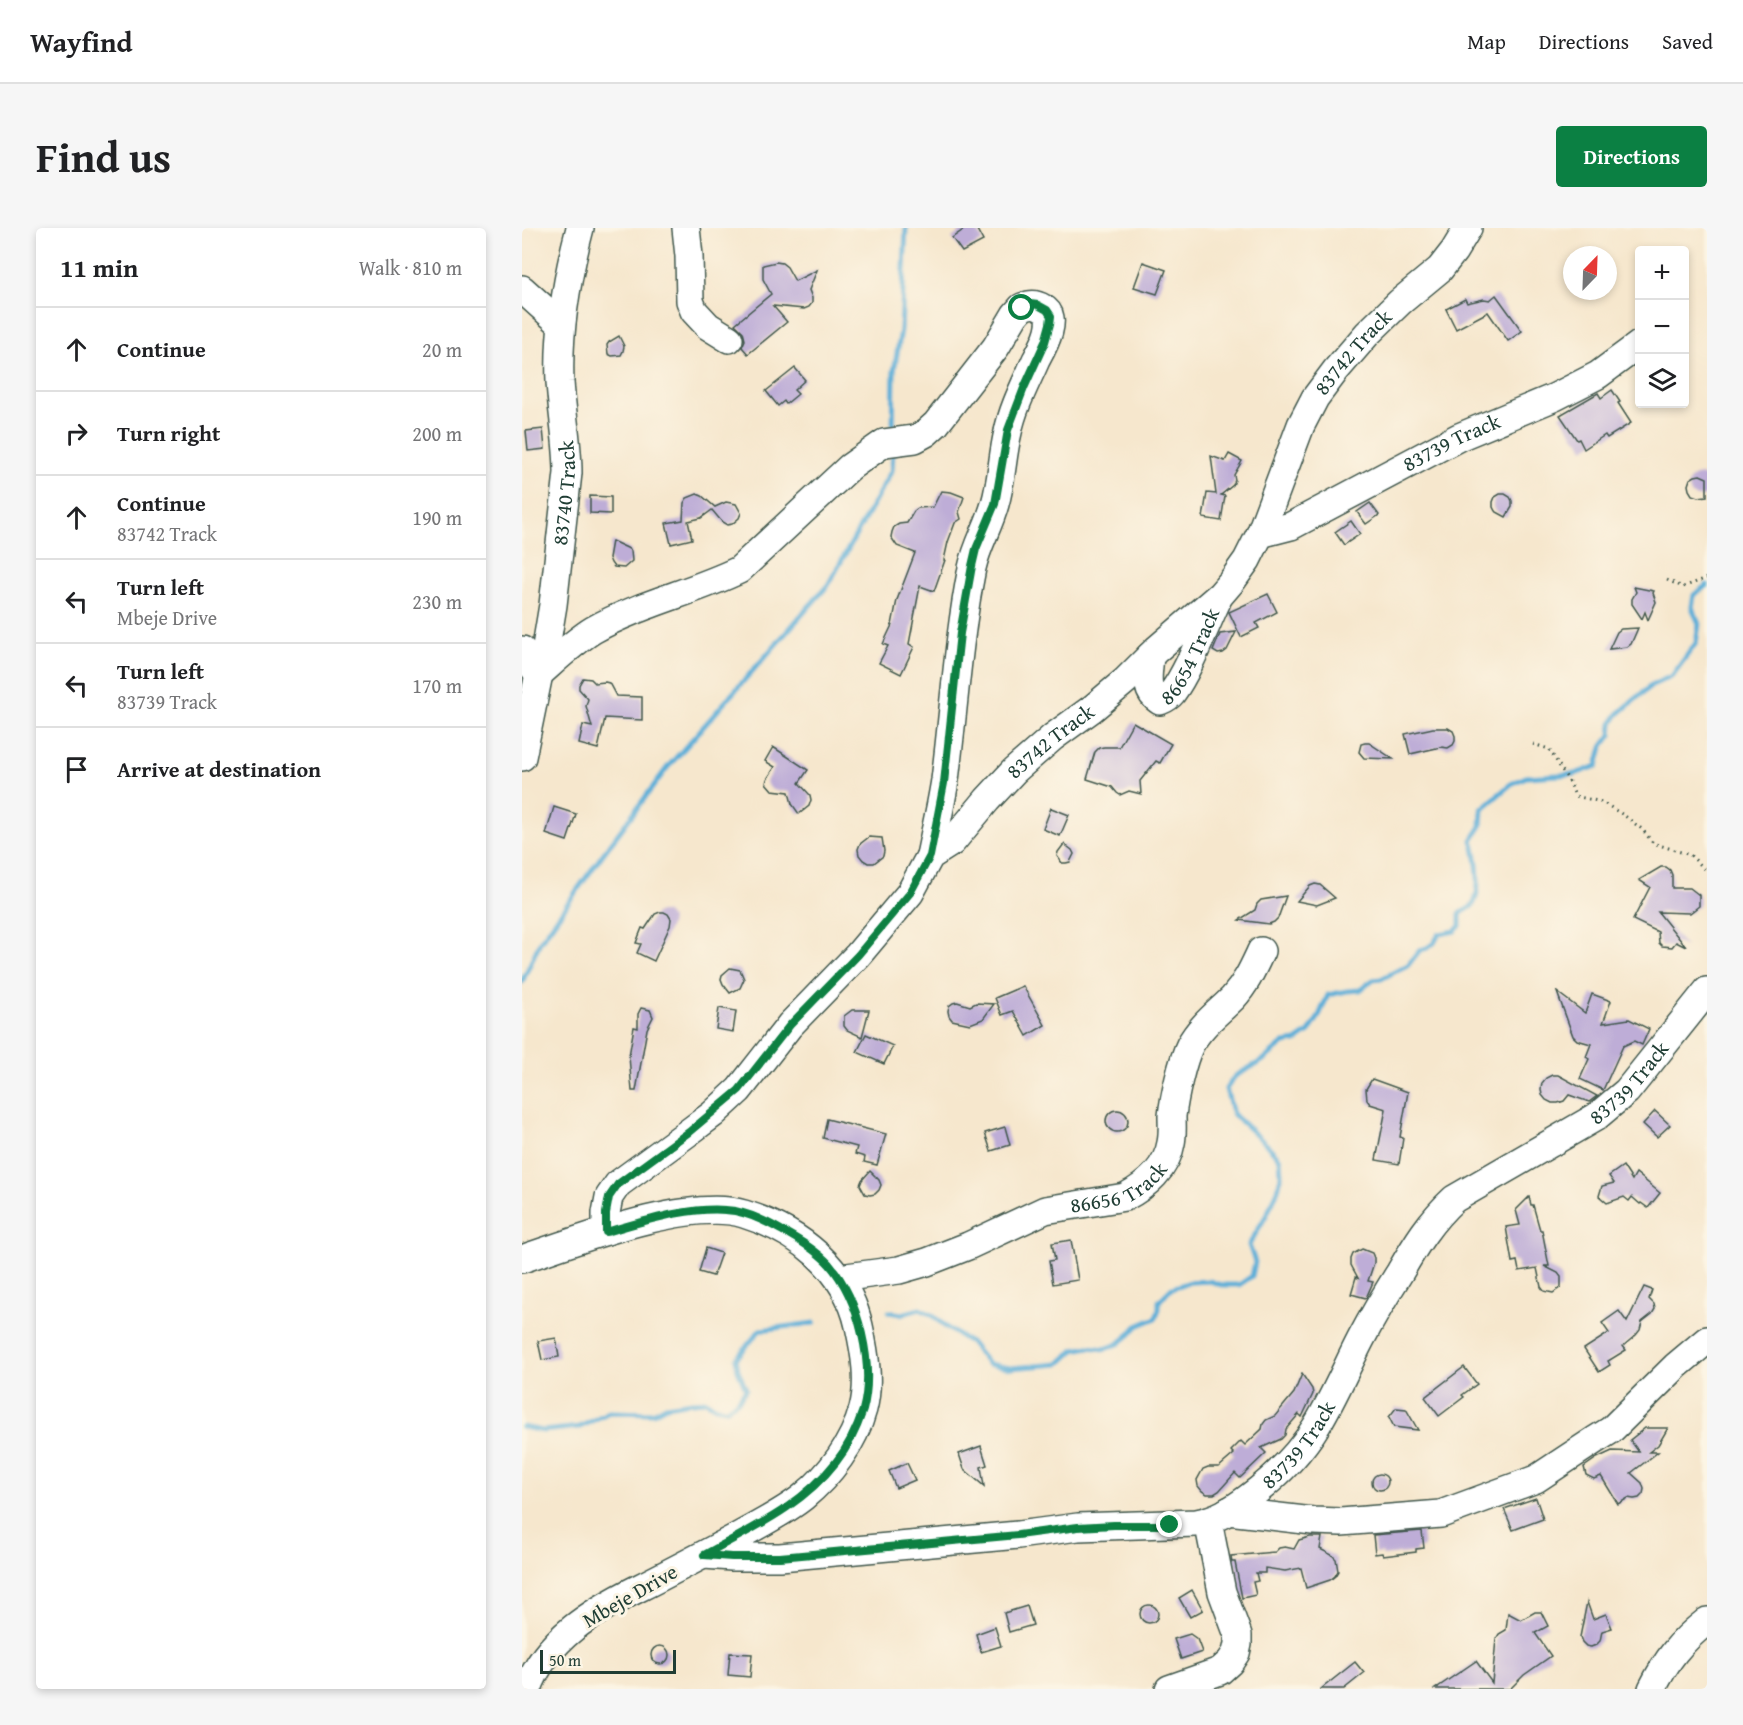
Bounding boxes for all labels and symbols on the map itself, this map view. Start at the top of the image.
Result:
north arrow [1563,246,1617,300]
route start [1008,294,1034,320]
street label: 83742 Track [1306,302,1399,401]
street label: 83739 Track [1397,405,1505,479]
street label: 83740 Track [544,439,583,547]
street label: 86654 Track [1154,602,1227,713]
street label: 83742 Track [998,696,1101,785]
street label: 83739 Track [1582,1034,1676,1132]
street label: 86656 Track [1068,1155,1175,1221]
street label: 83739 Track [1254,1395,1343,1496]
route end [1156,1511,1182,1537]
street label: Mbeje Drive [576,1556,683,1635]
scale bar [540,1647,676,1674]

